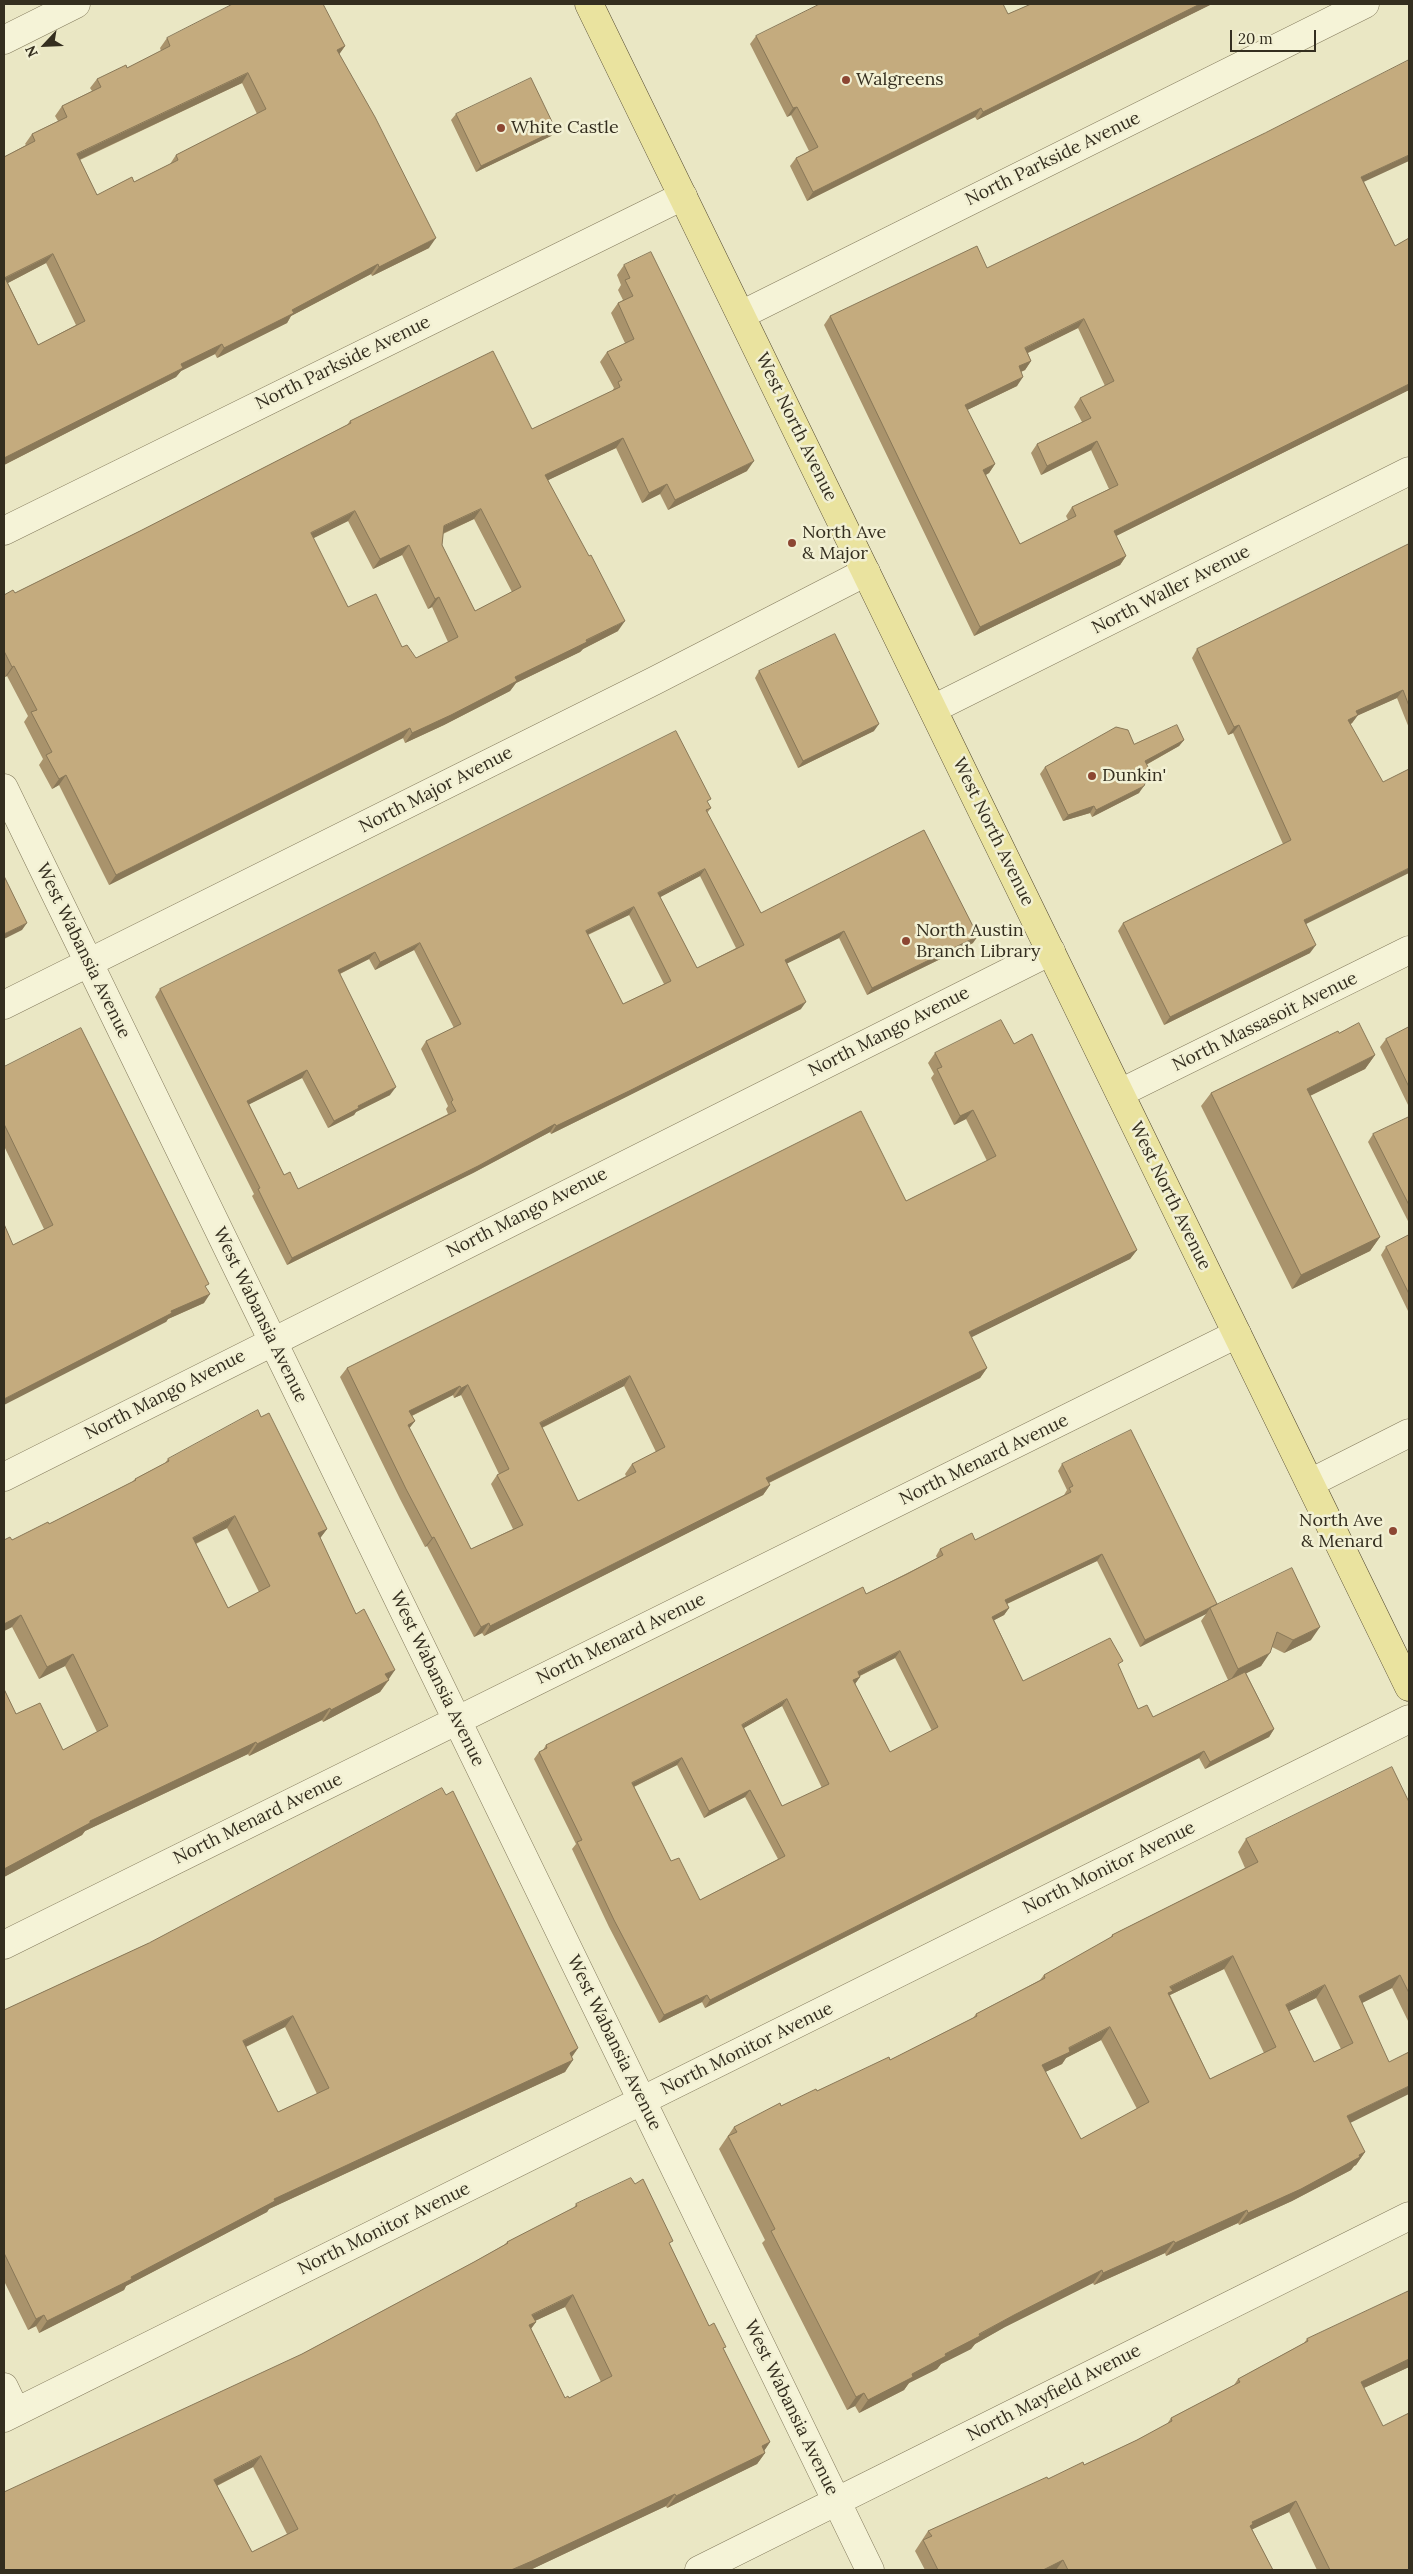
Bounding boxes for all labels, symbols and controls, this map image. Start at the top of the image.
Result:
north arrow [20,20,70,70]
scale bar [1233,20,1319,52]
text: 20 m [1238,29,1273,48]
text: N [21,43,42,60]
place label: Walgreens [856,69,944,91]
marker: Walgreens [840,74,852,86]
street label: North Parkside Avenue [962,107,1144,211]
place label: White Castle [511,117,619,139]
marker: White Castle [495,122,507,134]
street label: North Parkside Avenue [252,311,434,415]
street label: West North Avenue [751,349,841,505]
place label: North Ave & Major [802,522,886,564]
marker: North Ave & Major [786,537,798,549]
street label: North Waller Avenue [1089,541,1253,639]
street label: North Major Avenue [356,742,516,838]
street label: West North Avenue [948,754,1038,910]
place label: Dunkin' [1102,765,1166,787]
marker: Dunkin' [1086,770,1098,782]
street label: West Wabansia Avenue [31,860,135,1042]
place label: North Austin Branch Library [916,920,1041,962]
marker: North Austin Branch Library [900,935,912,947]
street label: North Massasoit Avenue [1169,968,1361,1076]
street label: North Mango Avenue [805,982,973,1082]
street label: West North Avenue [1125,1118,1215,1274]
street label: North Mango Avenue [443,1163,611,1263]
street label: West Wabansia Avenue [208,1224,312,1406]
street label: North Mango Avenue [81,1345,249,1445]
street label: North Menard Avenue [896,1410,1072,1510]
place label: North Ave & Menard [1299,1510,1383,1552]
marker: North Ave & Menard [1387,1525,1399,1537]
street label: West Wabansia Avenue [385,1588,489,1770]
street label: North Menard Avenue [533,1589,709,1689]
street label: North Menard Avenue [170,1769,346,1869]
street label: North Monitor Avenue [1019,1817,1199,1919]
street label: West Wabansia Avenue [562,1952,666,2134]
street label: North Monitor Avenue [657,1998,837,2100]
street label: North Monitor Avenue [294,2178,474,2280]
street label: West Wabansia Avenue [739,2317,843,2499]
street label: North Mayfield Avenue [964,2340,1144,2446]

